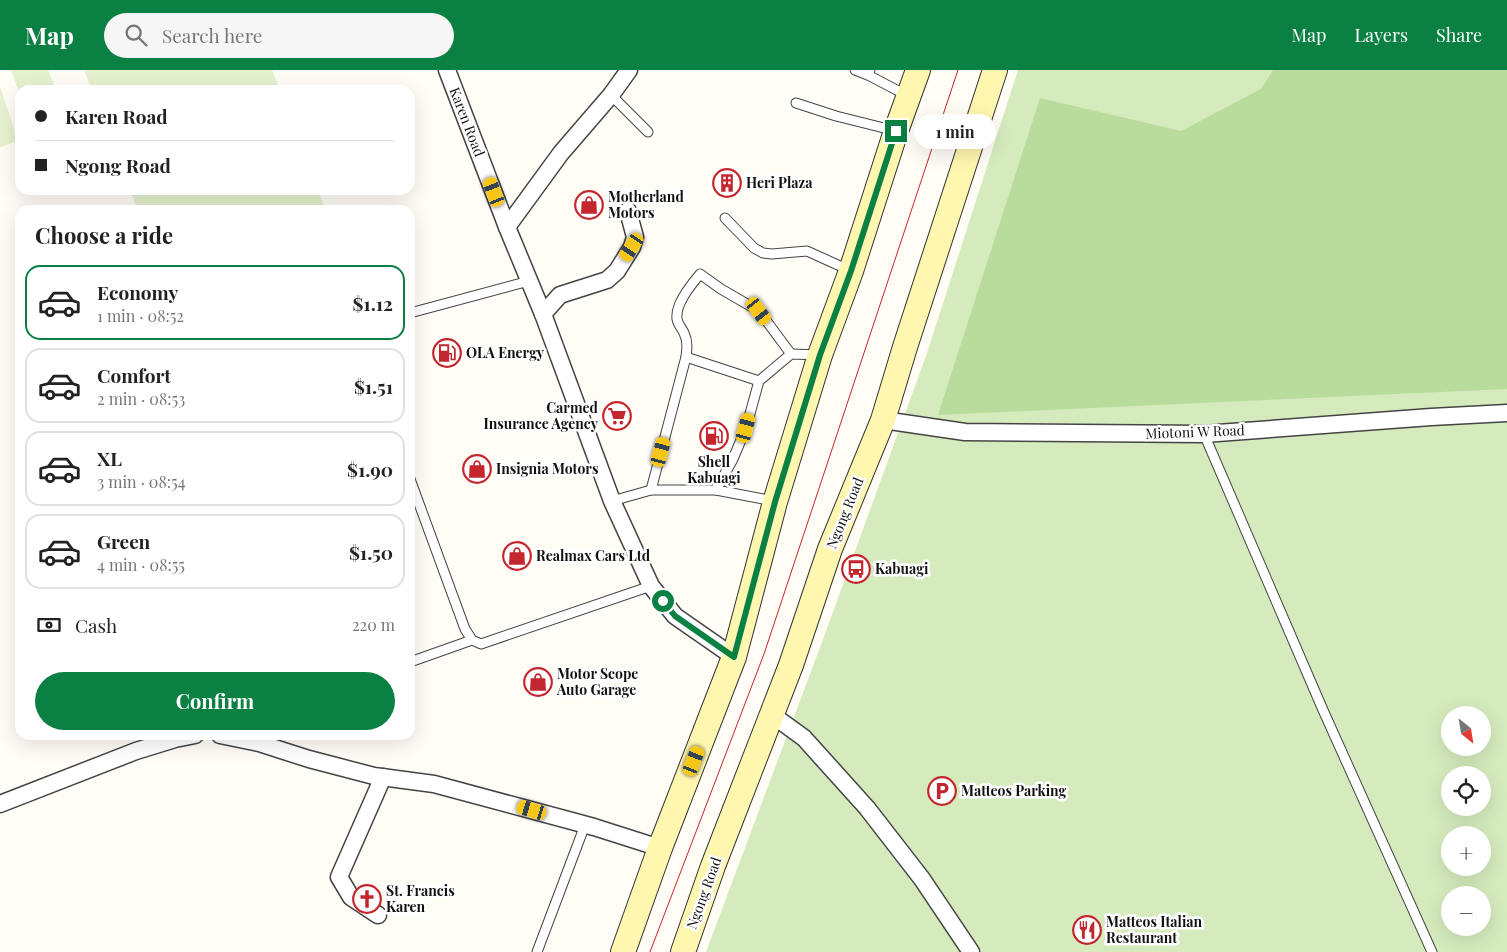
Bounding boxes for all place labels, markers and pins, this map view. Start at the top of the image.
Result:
building icon: Heri Plaza [712,168,742,198]
place label: Heri Plaza [746,173,813,192]
place label: Motherland Motors [608,187,684,222]
shop icon: Motherland Motors [574,190,604,220]
fuel station icon: OLA Energy [432,338,462,368]
place label: OLA Energy [466,343,545,362]
place label: Carmed Insurance Agency [484,398,599,433]
supermarket icon: Carmed Insurance Agency [602,401,632,431]
fuel station icon: Shell Kabuagi [699,421,729,451]
place label: Shell Kabuagi [687,452,741,487]
shop icon: Insignia Motors [462,454,492,484]
place label: Insignia Motors [496,459,598,478]
shop icon: Realmax Cars Ltd [502,541,532,571]
place label: Realmax Cars Ltd [536,546,651,565]
bus stop icon: Kabuagi [841,554,871,584]
place label: Kabuagi [875,559,929,578]
place label: Motor Scope Auto Garage [556,664,638,699]
shop icon: Motor Scope Auto Garage [523,667,553,697]
parking icon: Matteos Parking [927,776,957,806]
place label: Matteos Parking [961,781,1067,800]
place label: St. Francis Karen [386,881,455,916]
church icon: St. Francis Karen [352,884,382,914]
place label: Matteos Italian Restaurant [1106,912,1203,947]
restaurant icon: Matteos Italian Restaurant [1072,915,1102,945]

